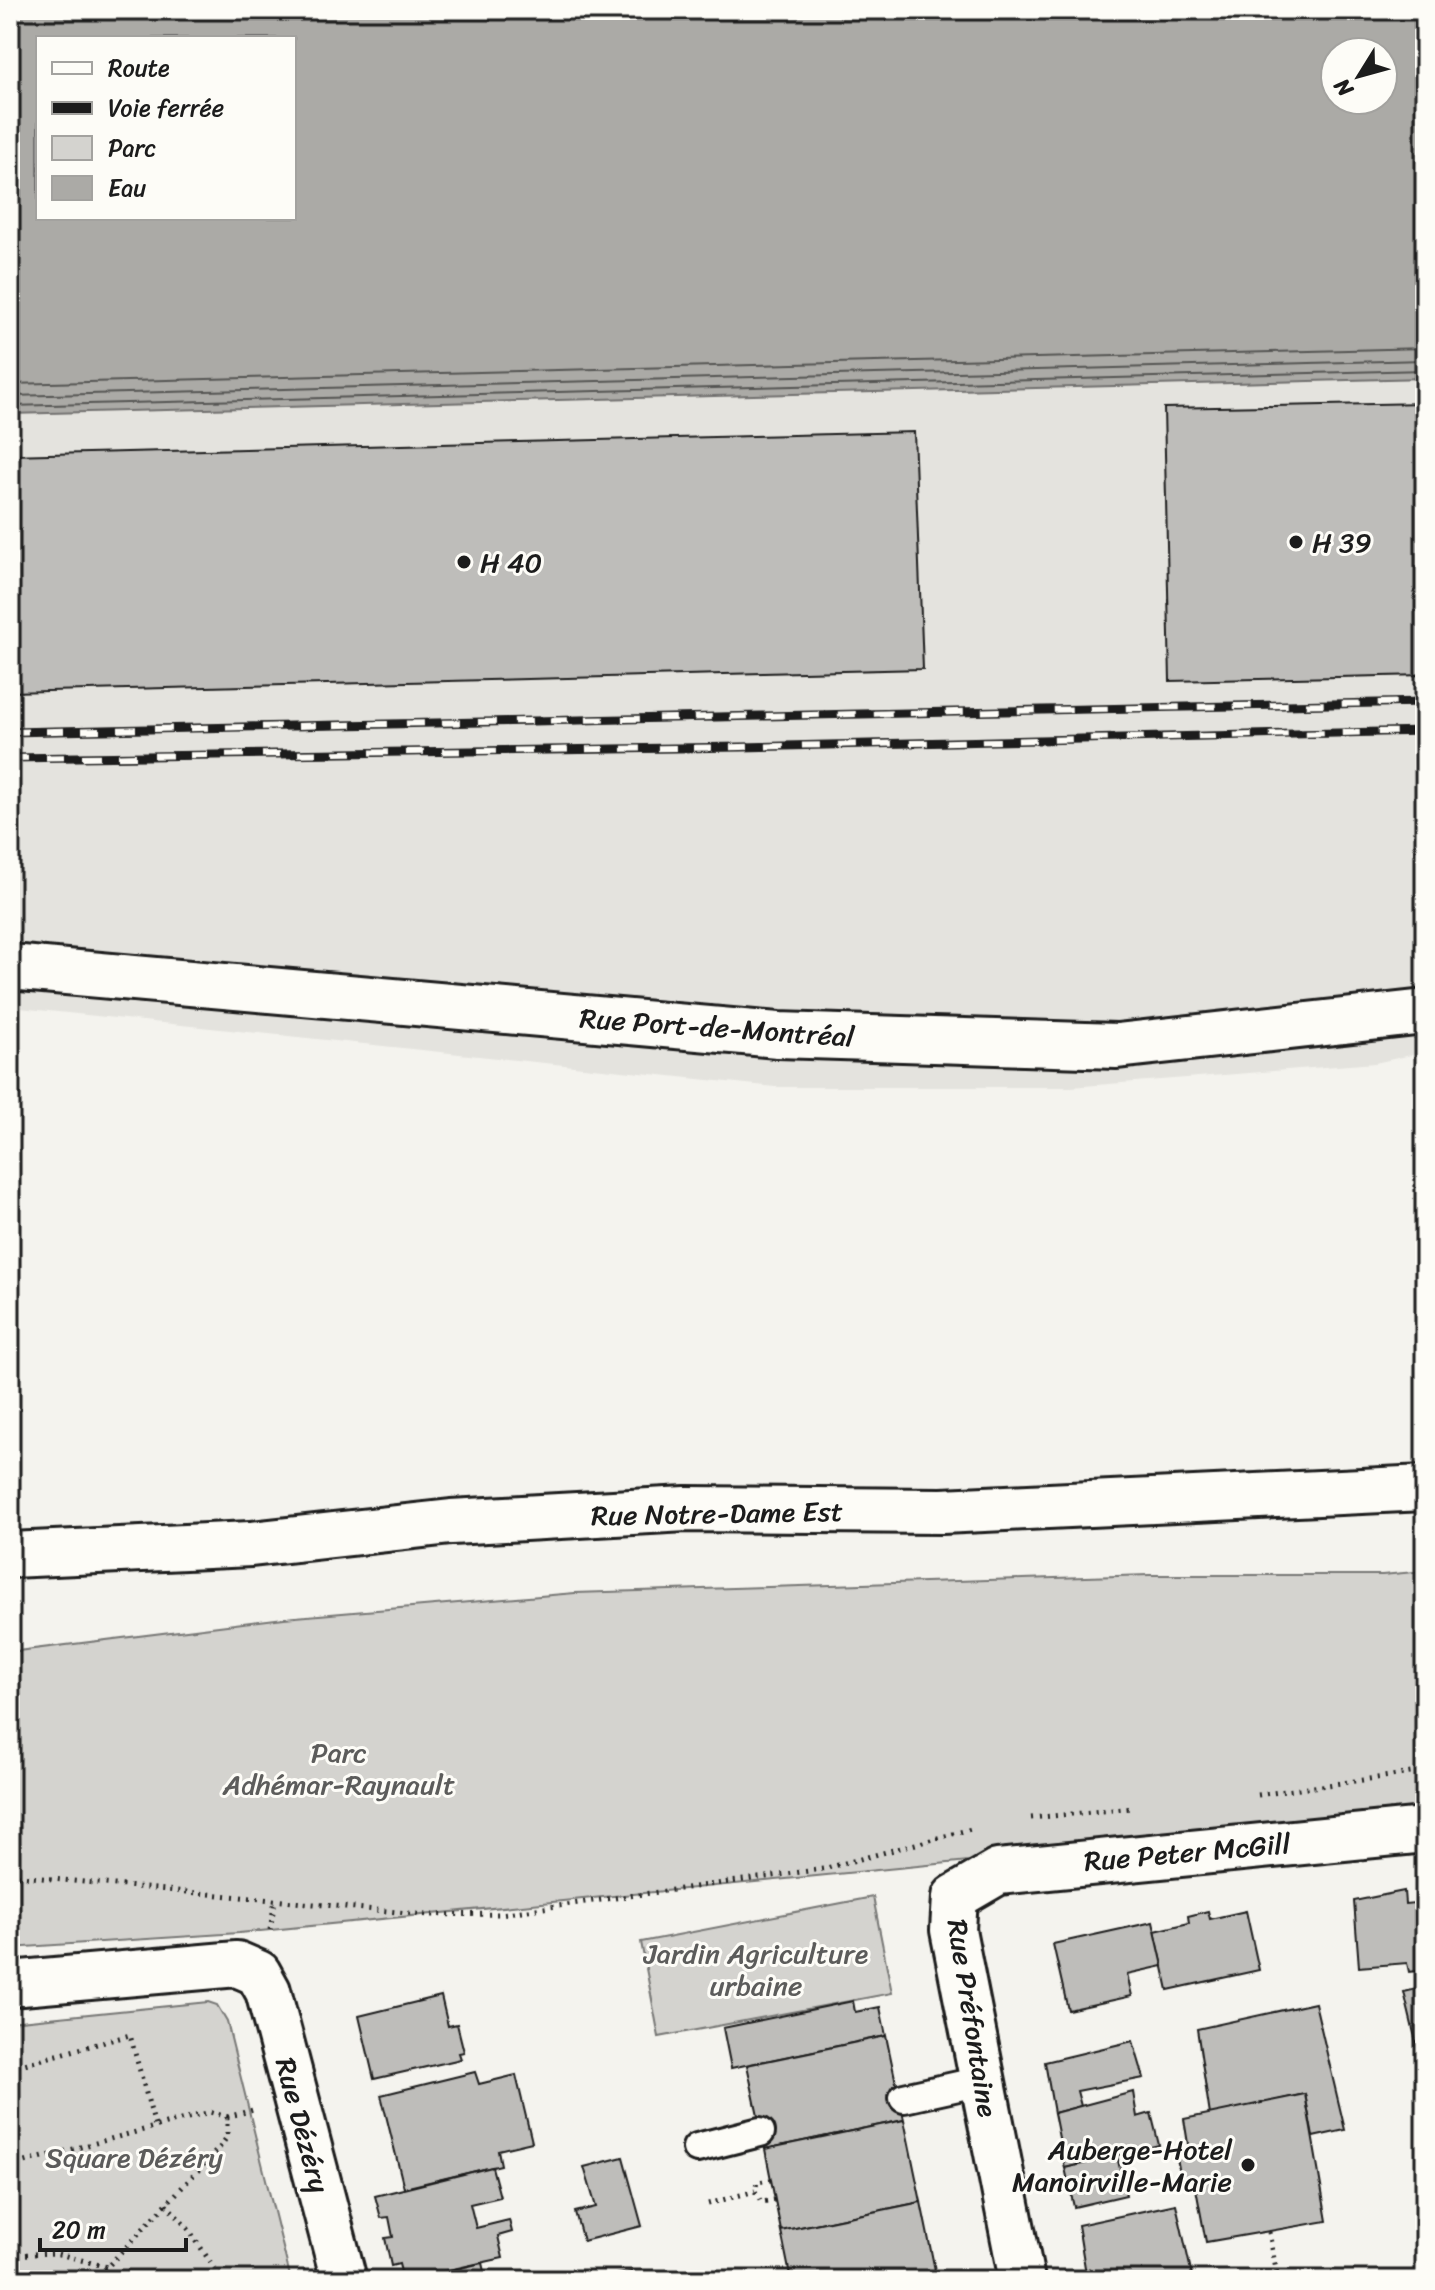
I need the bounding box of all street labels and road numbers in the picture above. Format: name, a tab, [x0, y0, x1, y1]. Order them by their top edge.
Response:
street label: Rue Port-de-Montréal	[578, 993, 857, 1062]
street label: Rue Notre-Dame Est	[591, 1487, 843, 1540]
street label: Rue Peter McGill	[1082, 1819, 1293, 1886]
street label: Rue Préfontaine	[933, 1916, 1012, 2121]
street label: Rue Dézéry	[261, 2052, 344, 2199]

